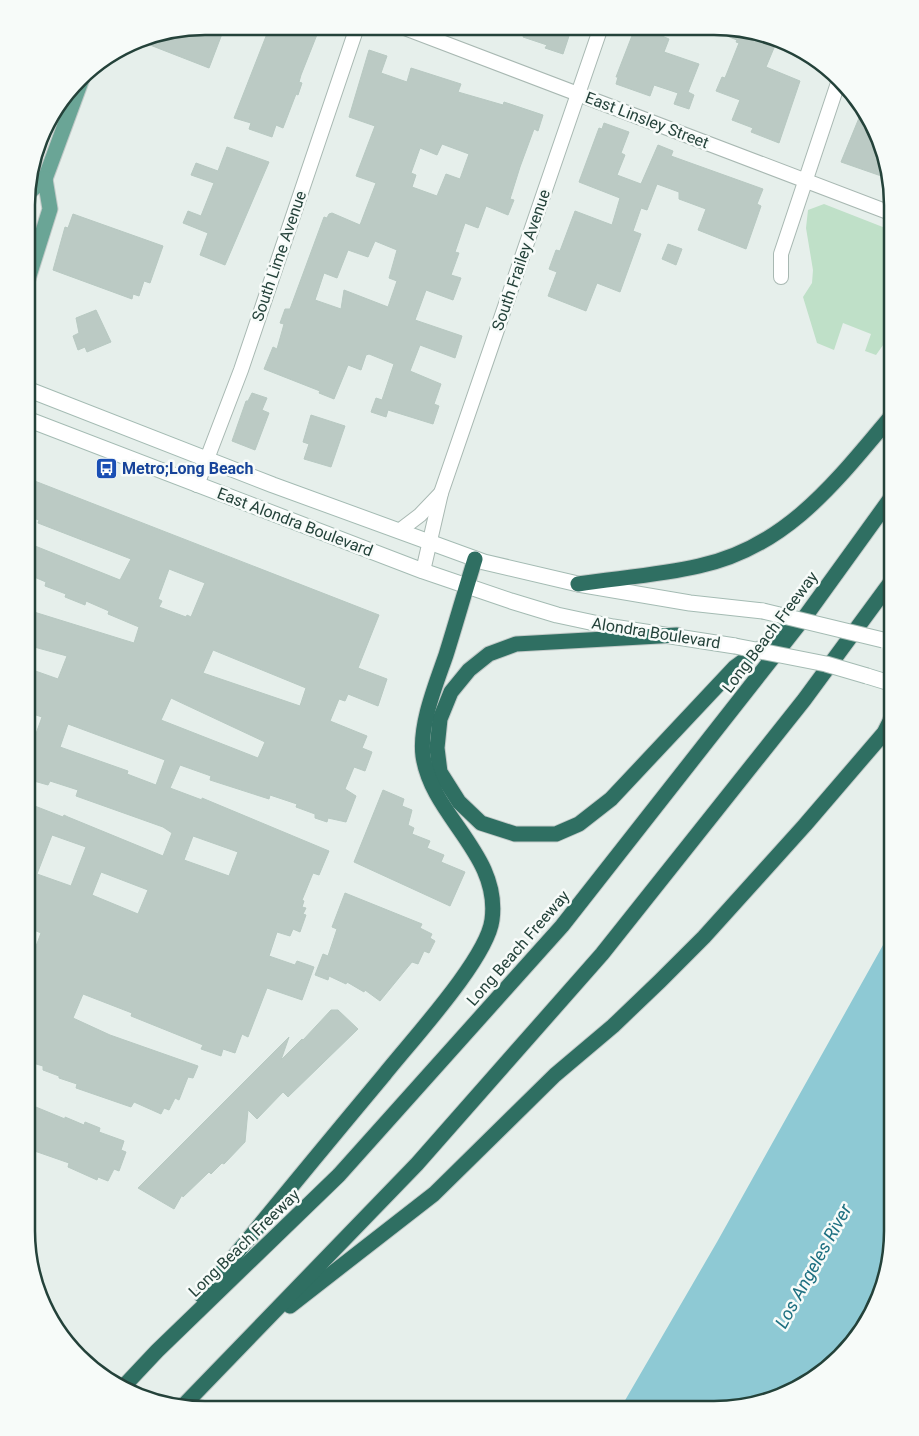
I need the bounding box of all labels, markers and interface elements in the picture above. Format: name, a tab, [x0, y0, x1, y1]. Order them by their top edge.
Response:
street label: East Linsley Street	[582, 88, 712, 152]
street label: South Frailey Avenue	[488, 187, 554, 333]
street label: South Lime Avenue	[248, 188, 310, 324]
bus stop icon: Metro;Long Beach	[94, 456, 118, 480]
place label: Metro;Long Beach	[122, 459, 253, 478]
street label: East Alondra Boulevard	[214, 484, 376, 560]
street label: Long Beach Freeway	[718, 567, 822, 696]
street label: Alondra Boulevard	[590, 613, 722, 653]
street label: Long Beach Freeway	[463, 886, 574, 1010]
street label: Long Beach Freeway	[185, 1185, 304, 1301]
water label: Los Angeles River	[770, 1199, 856, 1332]

